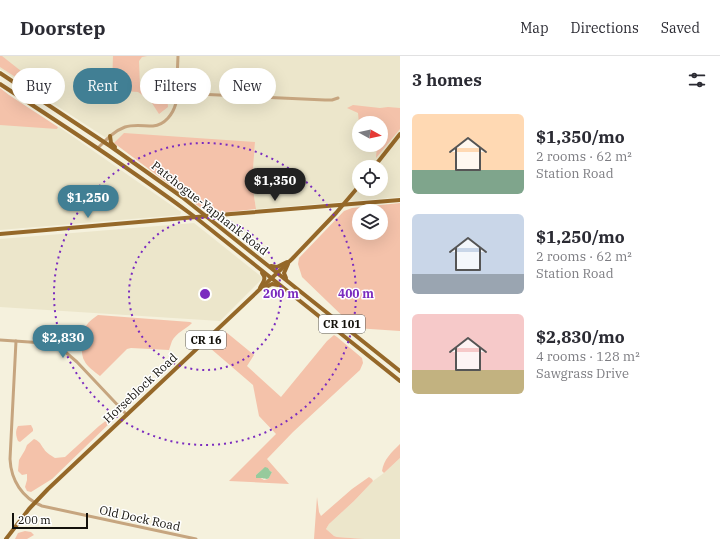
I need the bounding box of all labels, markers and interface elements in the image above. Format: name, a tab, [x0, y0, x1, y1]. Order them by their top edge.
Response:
text: Doorstep	[20, 16, 105, 40]
text: Map	[520, 19, 549, 37]
text: Directions	[571, 19, 639, 37]
text: Saved	[661, 19, 700, 37]
chip: Buy	[12, 68, 65, 104]
chip: Rent	[73, 68, 132, 104]
chip: Filters	[140, 68, 211, 104]
chip: New	[219, 68, 276, 104]
text: 3 homes	[412, 69, 482, 91]
icon: filters	[686, 69, 708, 91]
north arrow	[352, 116, 388, 152]
map controls	[352, 116, 388, 240]
text: $1,350/mo	[536, 126, 625, 148]
icon: home	[444, 130, 492, 178]
text: 2 rooms · 62 m²	[536, 148, 632, 165]
street label: Patchogue-Yaphank Road	[149, 158, 271, 258]
button: locate	[352, 160, 388, 196]
text: Station Road	[536, 165, 614, 182]
pin: $1,350	[242, 168, 308, 202]
text: $1,350	[254, 172, 296, 189]
pin: $1,250	[55, 185, 121, 219]
text: $1,250	[67, 189, 109, 206]
button: layers	[352, 204, 388, 240]
text: $1,250/mo	[536, 226, 625, 248]
icon: home	[444, 230, 492, 278]
text: 2 rooms · 62 m²	[536, 248, 632, 265]
text: Station Road	[536, 265, 614, 282]
text: 200 m	[263, 286, 299, 301]
text: 400 m	[338, 286, 374, 301]
centre of rings	[198, 287, 212, 301]
road number: CR 101	[319, 315, 365, 333]
pin: $2,830	[30, 325, 96, 359]
text: $2,830/mo	[536, 326, 625, 348]
text: $2,830	[42, 329, 84, 346]
icon: home	[444, 330, 492, 378]
road number: CR 16	[186, 331, 226, 349]
text: 4 rooms · 128 m²	[536, 348, 640, 365]
street label: Horseblock Road	[100, 350, 180, 426]
text: Sawgrass Drive	[536, 365, 629, 382]
street label: Old Dock Road	[98, 502, 182, 534]
scale bar	[12, 511, 88, 530]
text: 200 m	[18, 513, 51, 527]

